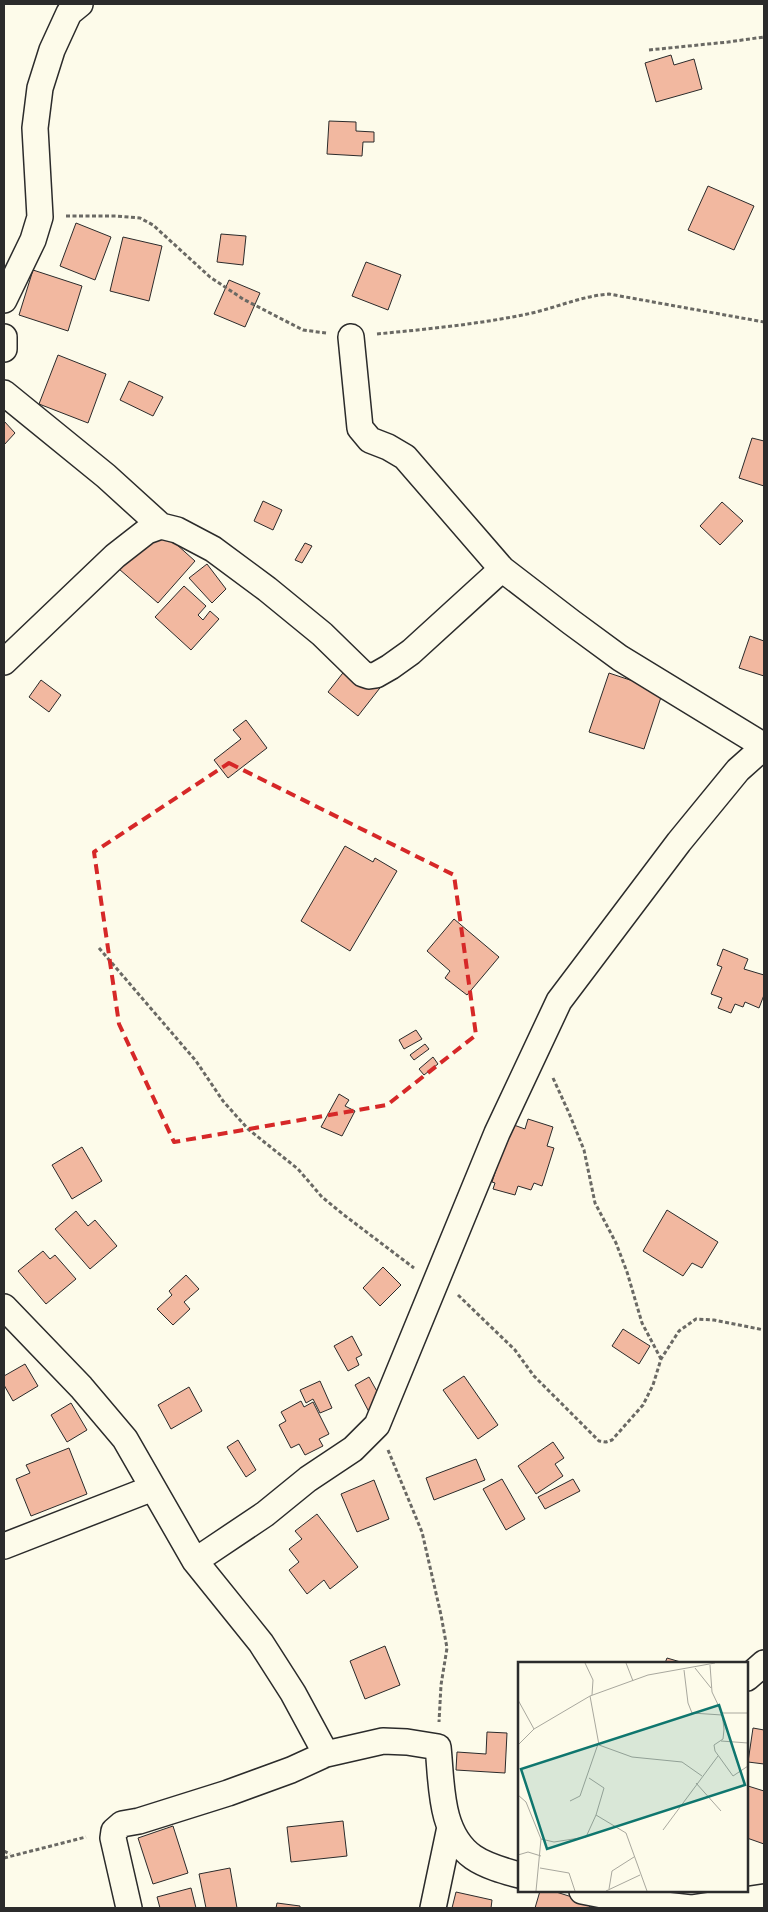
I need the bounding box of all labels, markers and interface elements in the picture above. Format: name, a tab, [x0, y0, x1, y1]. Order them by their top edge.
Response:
inset map	[518, 1662, 748, 1892]

